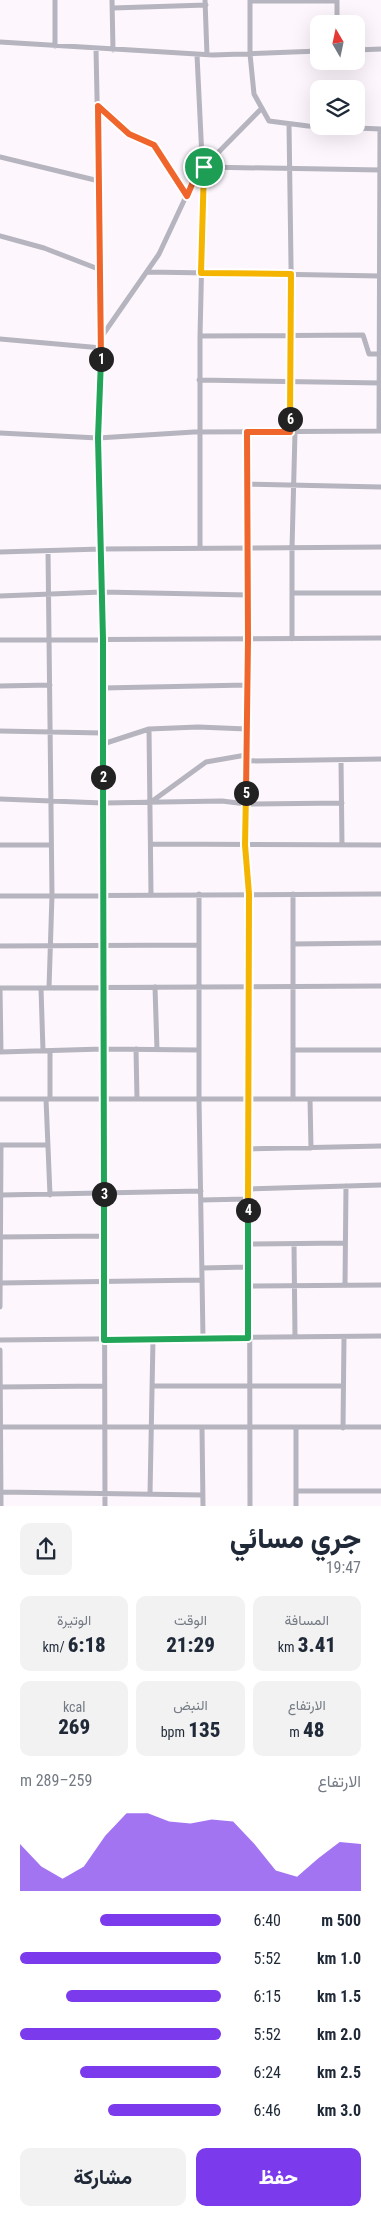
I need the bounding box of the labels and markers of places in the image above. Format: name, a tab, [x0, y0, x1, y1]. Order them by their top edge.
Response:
pin	[183, 146, 225, 188]
pin: 1	[88, 346, 114, 372]
pin: 6	[278, 406, 302, 432]
pin: 2	[90, 764, 116, 790]
pin: 5	[234, 780, 258, 806]
pin: 3	[92, 1182, 116, 1206]
pin: 4	[236, 1198, 260, 1222]

